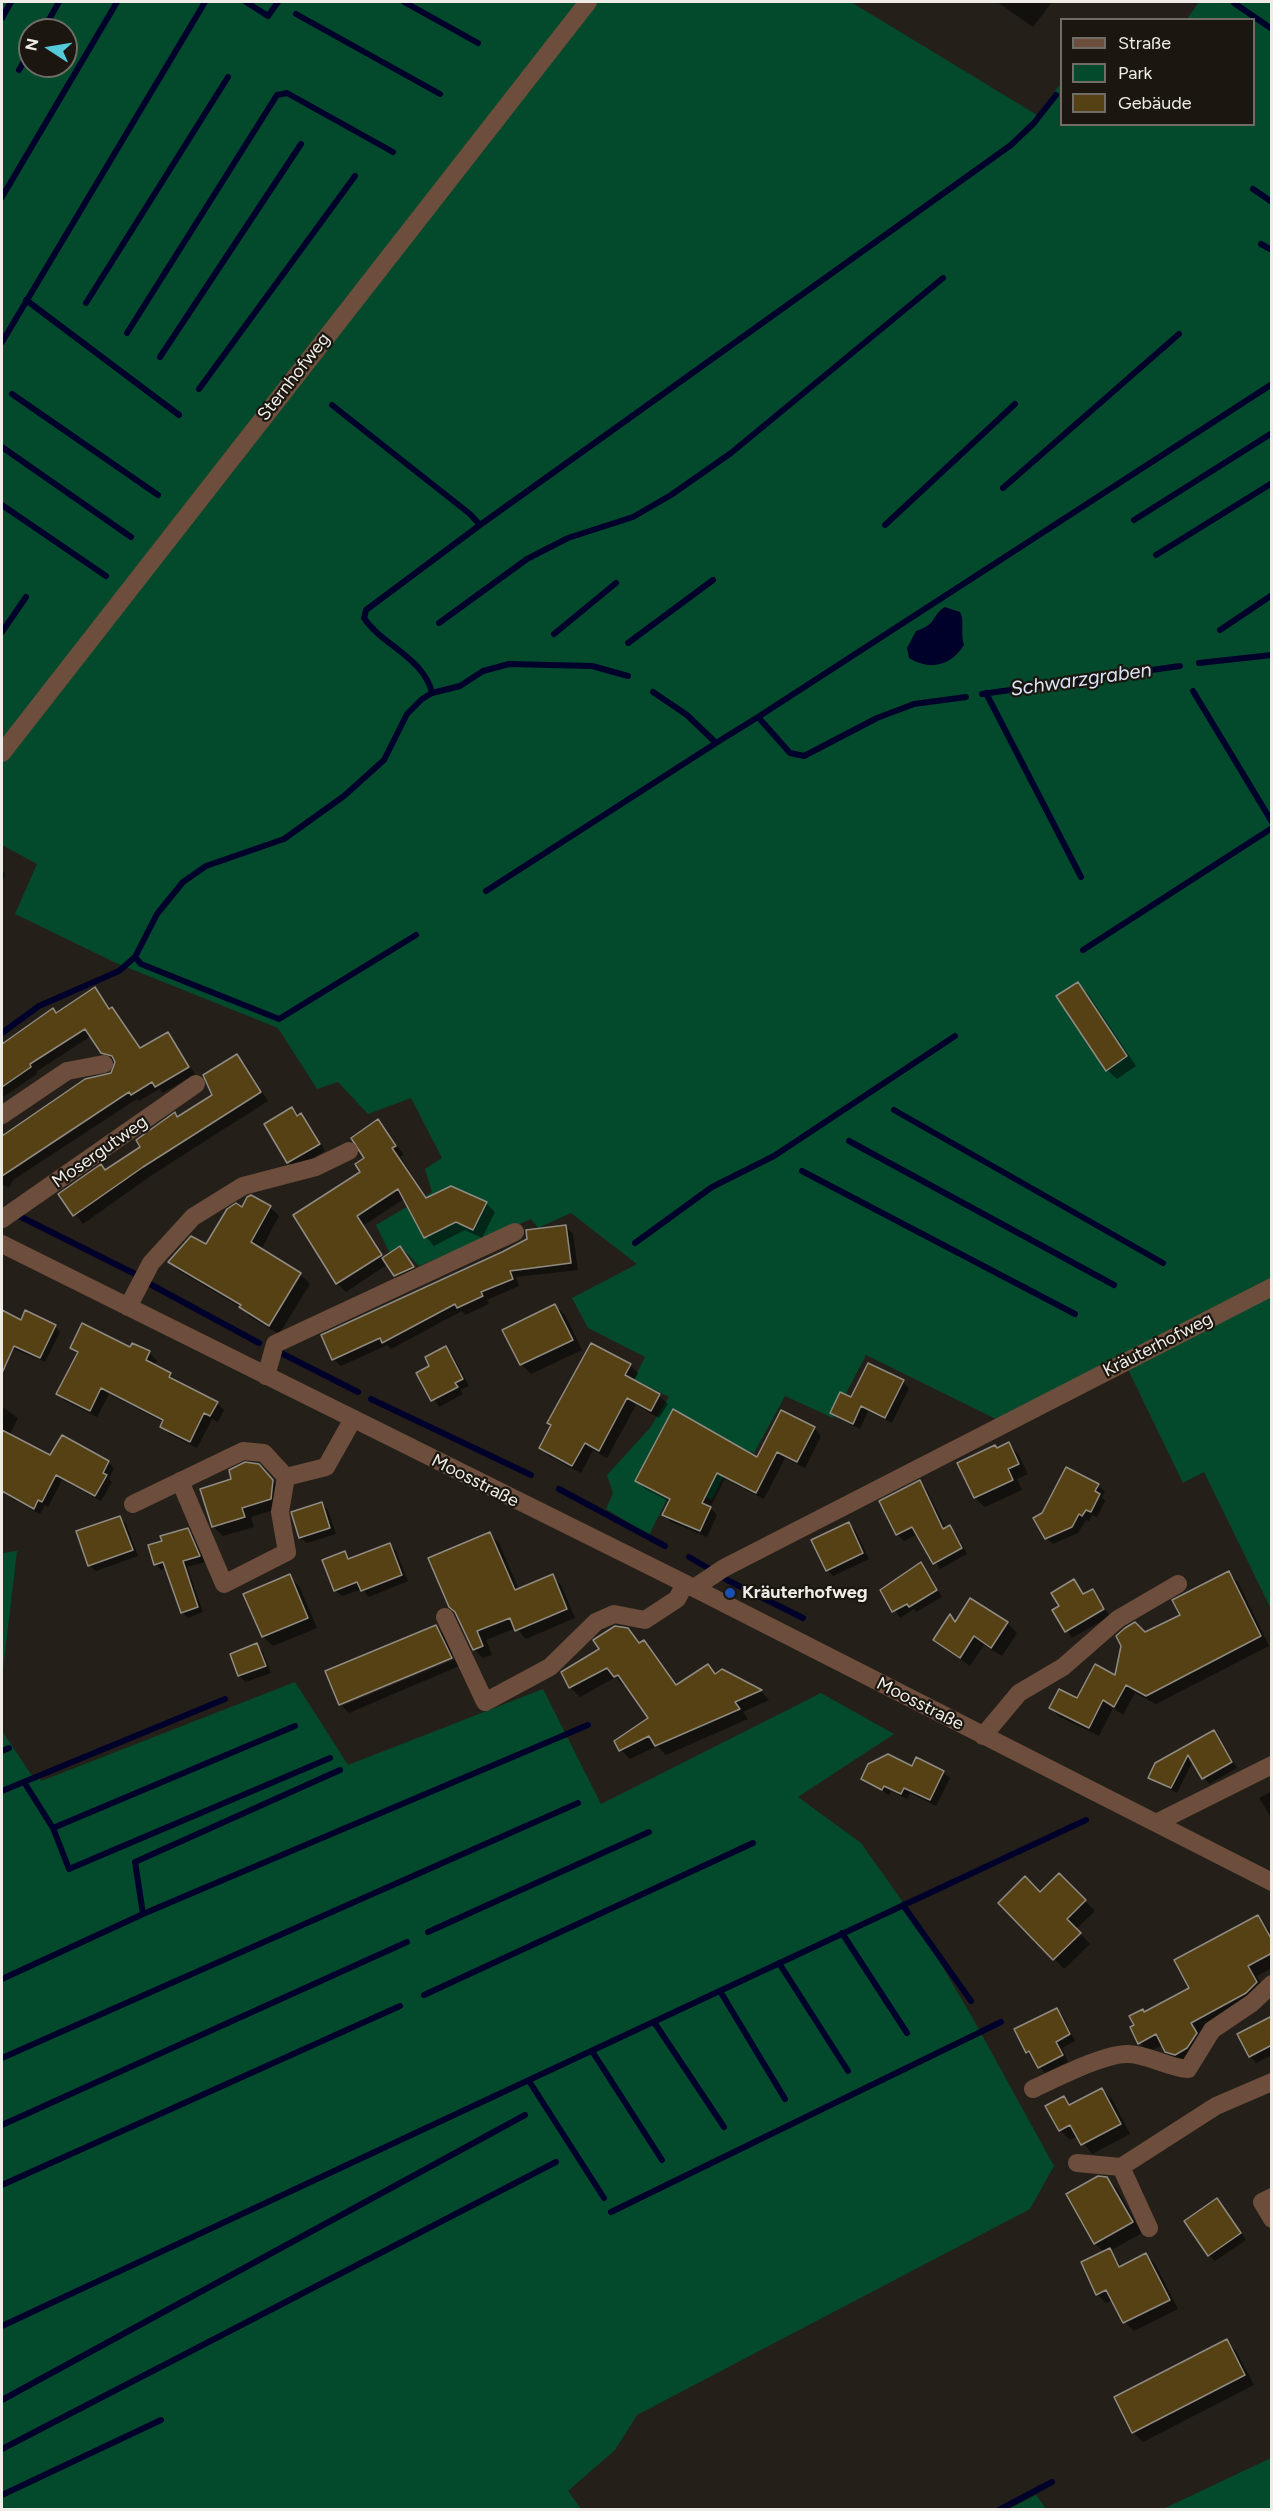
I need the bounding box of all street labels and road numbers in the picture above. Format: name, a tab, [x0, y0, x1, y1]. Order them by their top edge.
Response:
street label: Sternhofweg	[253, 329, 335, 425]
street label: Mosergutweg	[48, 1111, 152, 1193]
street label: Kräuterhofweg	[1099, 1308, 1217, 1382]
street label: Moosstraße	[428, 1450, 522, 1512]
street label: Moosstraße	[873, 1673, 967, 1735]

